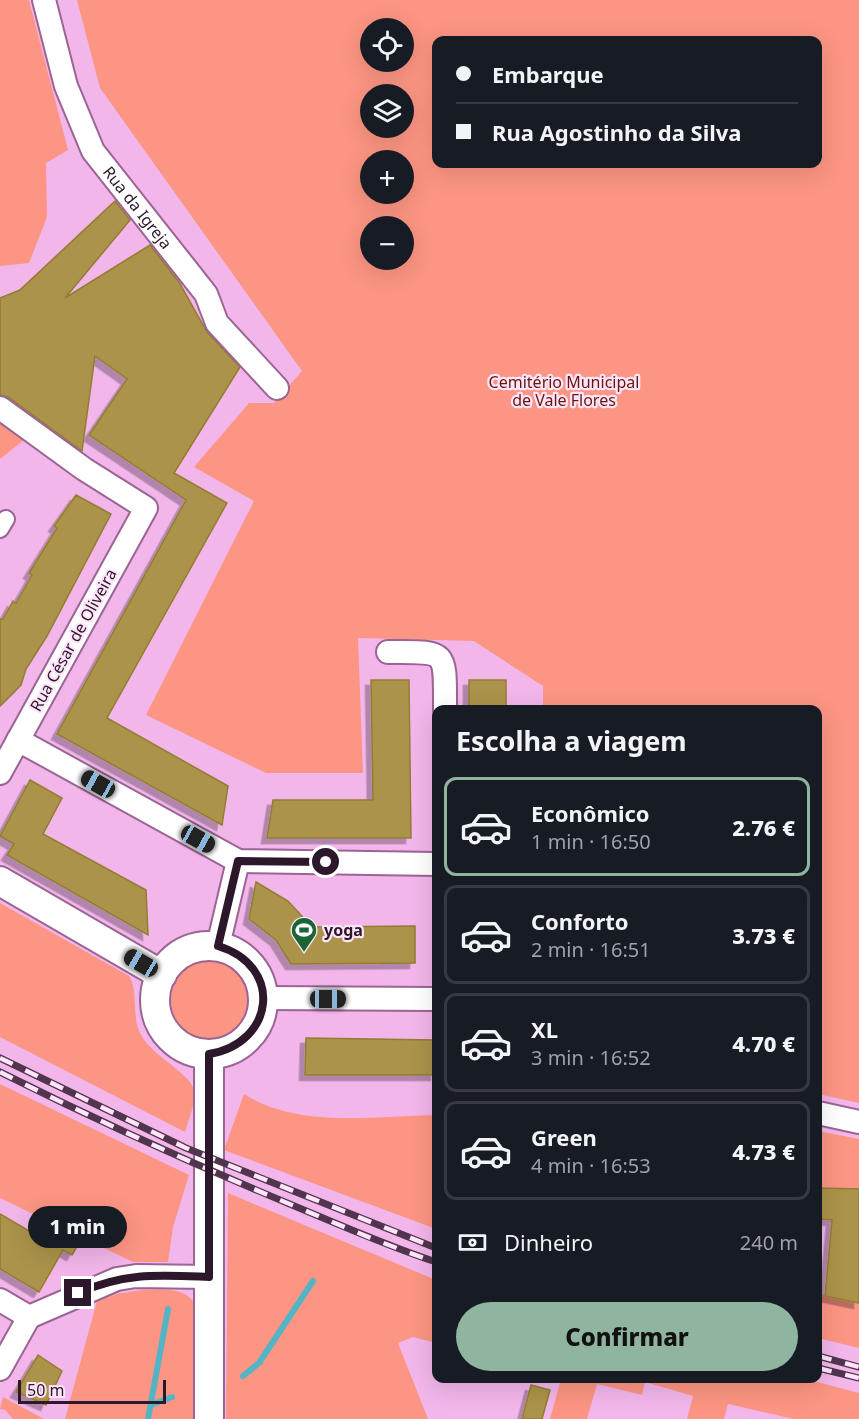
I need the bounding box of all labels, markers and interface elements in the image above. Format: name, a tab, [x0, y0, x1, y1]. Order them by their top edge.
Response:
map controls	[360, 18, 414, 270]
button: locate	[360, 18, 414, 72]
text: Embarque	[492, 59, 604, 89]
button: layers	[360, 84, 414, 138]
text: Rua Agostinho da Silva	[492, 117, 742, 147]
button: +	[360, 150, 414, 204]
street label: Rua da Igreja	[98, 161, 177, 253]
button: −	[360, 216, 414, 270]
park label: Cemitério Municipal de Vale Flores	[489, 371, 639, 411]
street label: Rua César de Oliveira	[25, 565, 121, 715]
text: Escolha a viagem	[456, 722, 687, 759]
car	[78, 767, 118, 801]
text: Econômico	[531, 798, 650, 828]
icon: car	[459, 800, 513, 854]
text: 2.76 €	[732, 812, 795, 842]
car	[178, 822, 218, 856]
text: 1 min · 16:50	[531, 828, 651, 855]
route start	[312, 848, 339, 875]
text: Conforto	[531, 906, 629, 936]
icon: car	[459, 908, 513, 962]
sports icon: yoga	[289, 915, 319, 953]
place label: yoga	[324, 919, 363, 941]
text: 3.73 €	[732, 920, 795, 950]
text: 2 min · 16:51	[531, 936, 651, 963]
car	[121, 946, 161, 980]
car	[310, 990, 346, 1008]
text: XL	[531, 1014, 558, 1044]
icon: car	[459, 1016, 513, 1070]
text: 4.70 €	[732, 1028, 795, 1058]
text: 3 min · 16:52	[531, 1044, 651, 1071]
text: Green	[531, 1122, 597, 1152]
icon: car	[459, 1124, 513, 1178]
text: 4.73 €	[732, 1136, 795, 1166]
text: 4 min · 16:53	[531, 1152, 651, 1179]
callout: 1 min	[28, 1206, 128, 1248]
text: 1 min	[50, 1213, 105, 1240]
icon: cash	[456, 1226, 489, 1259]
text: Dinheiro	[504, 1227, 593, 1257]
text: 240 m	[740, 1229, 798, 1256]
route end	[64, 1279, 91, 1306]
button: Confirmar	[456, 1302, 798, 1371]
scale bar	[18, 1377, 166, 1404]
text: 50 m	[27, 1379, 64, 1401]

